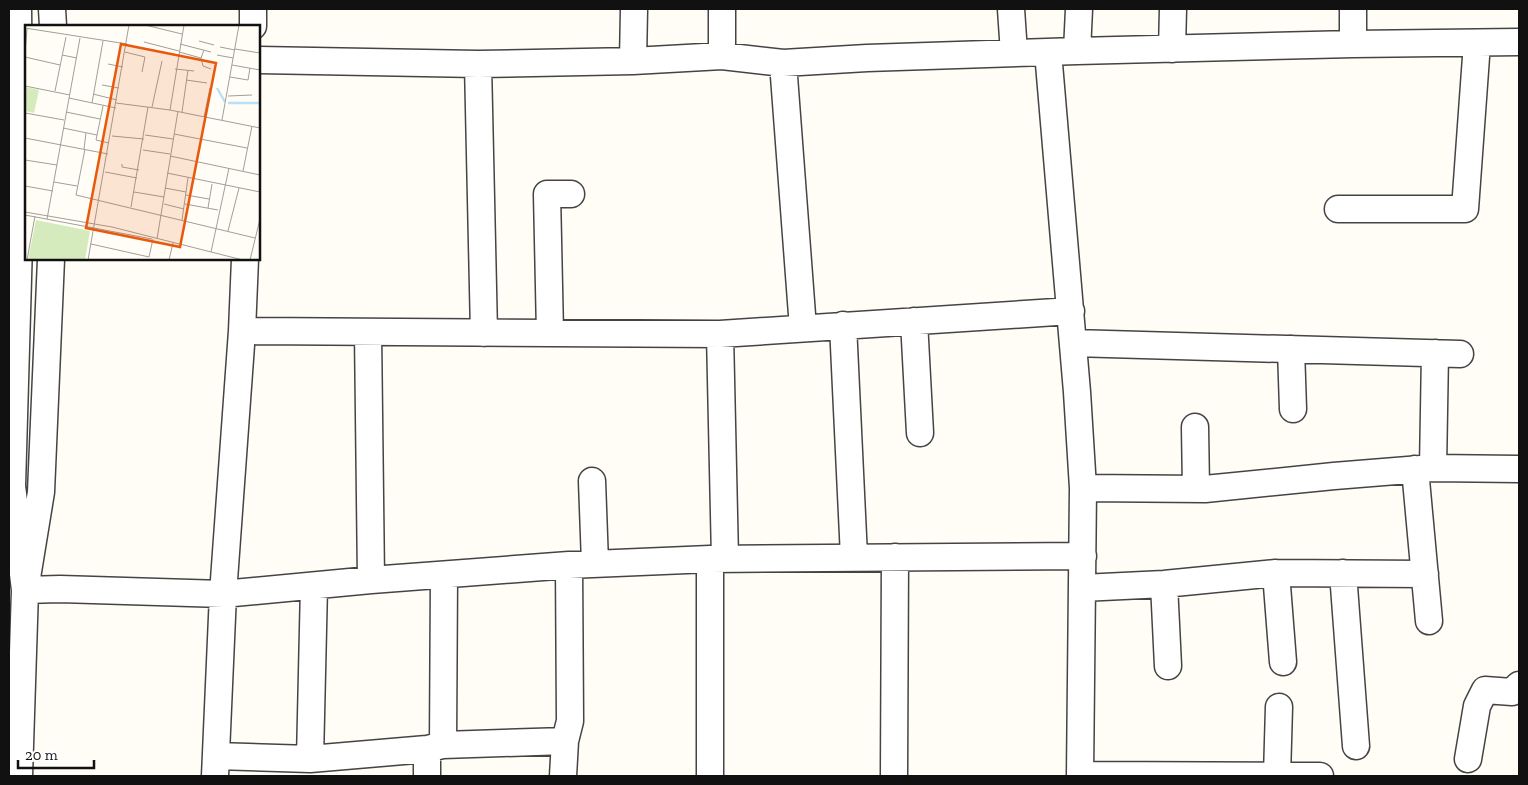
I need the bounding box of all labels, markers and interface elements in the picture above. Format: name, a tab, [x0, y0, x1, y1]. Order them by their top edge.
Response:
inset map	[25, 25, 260, 260]
scale bar	[18, 738, 94, 770]
text: 20 m	[25, 746, 58, 764]

